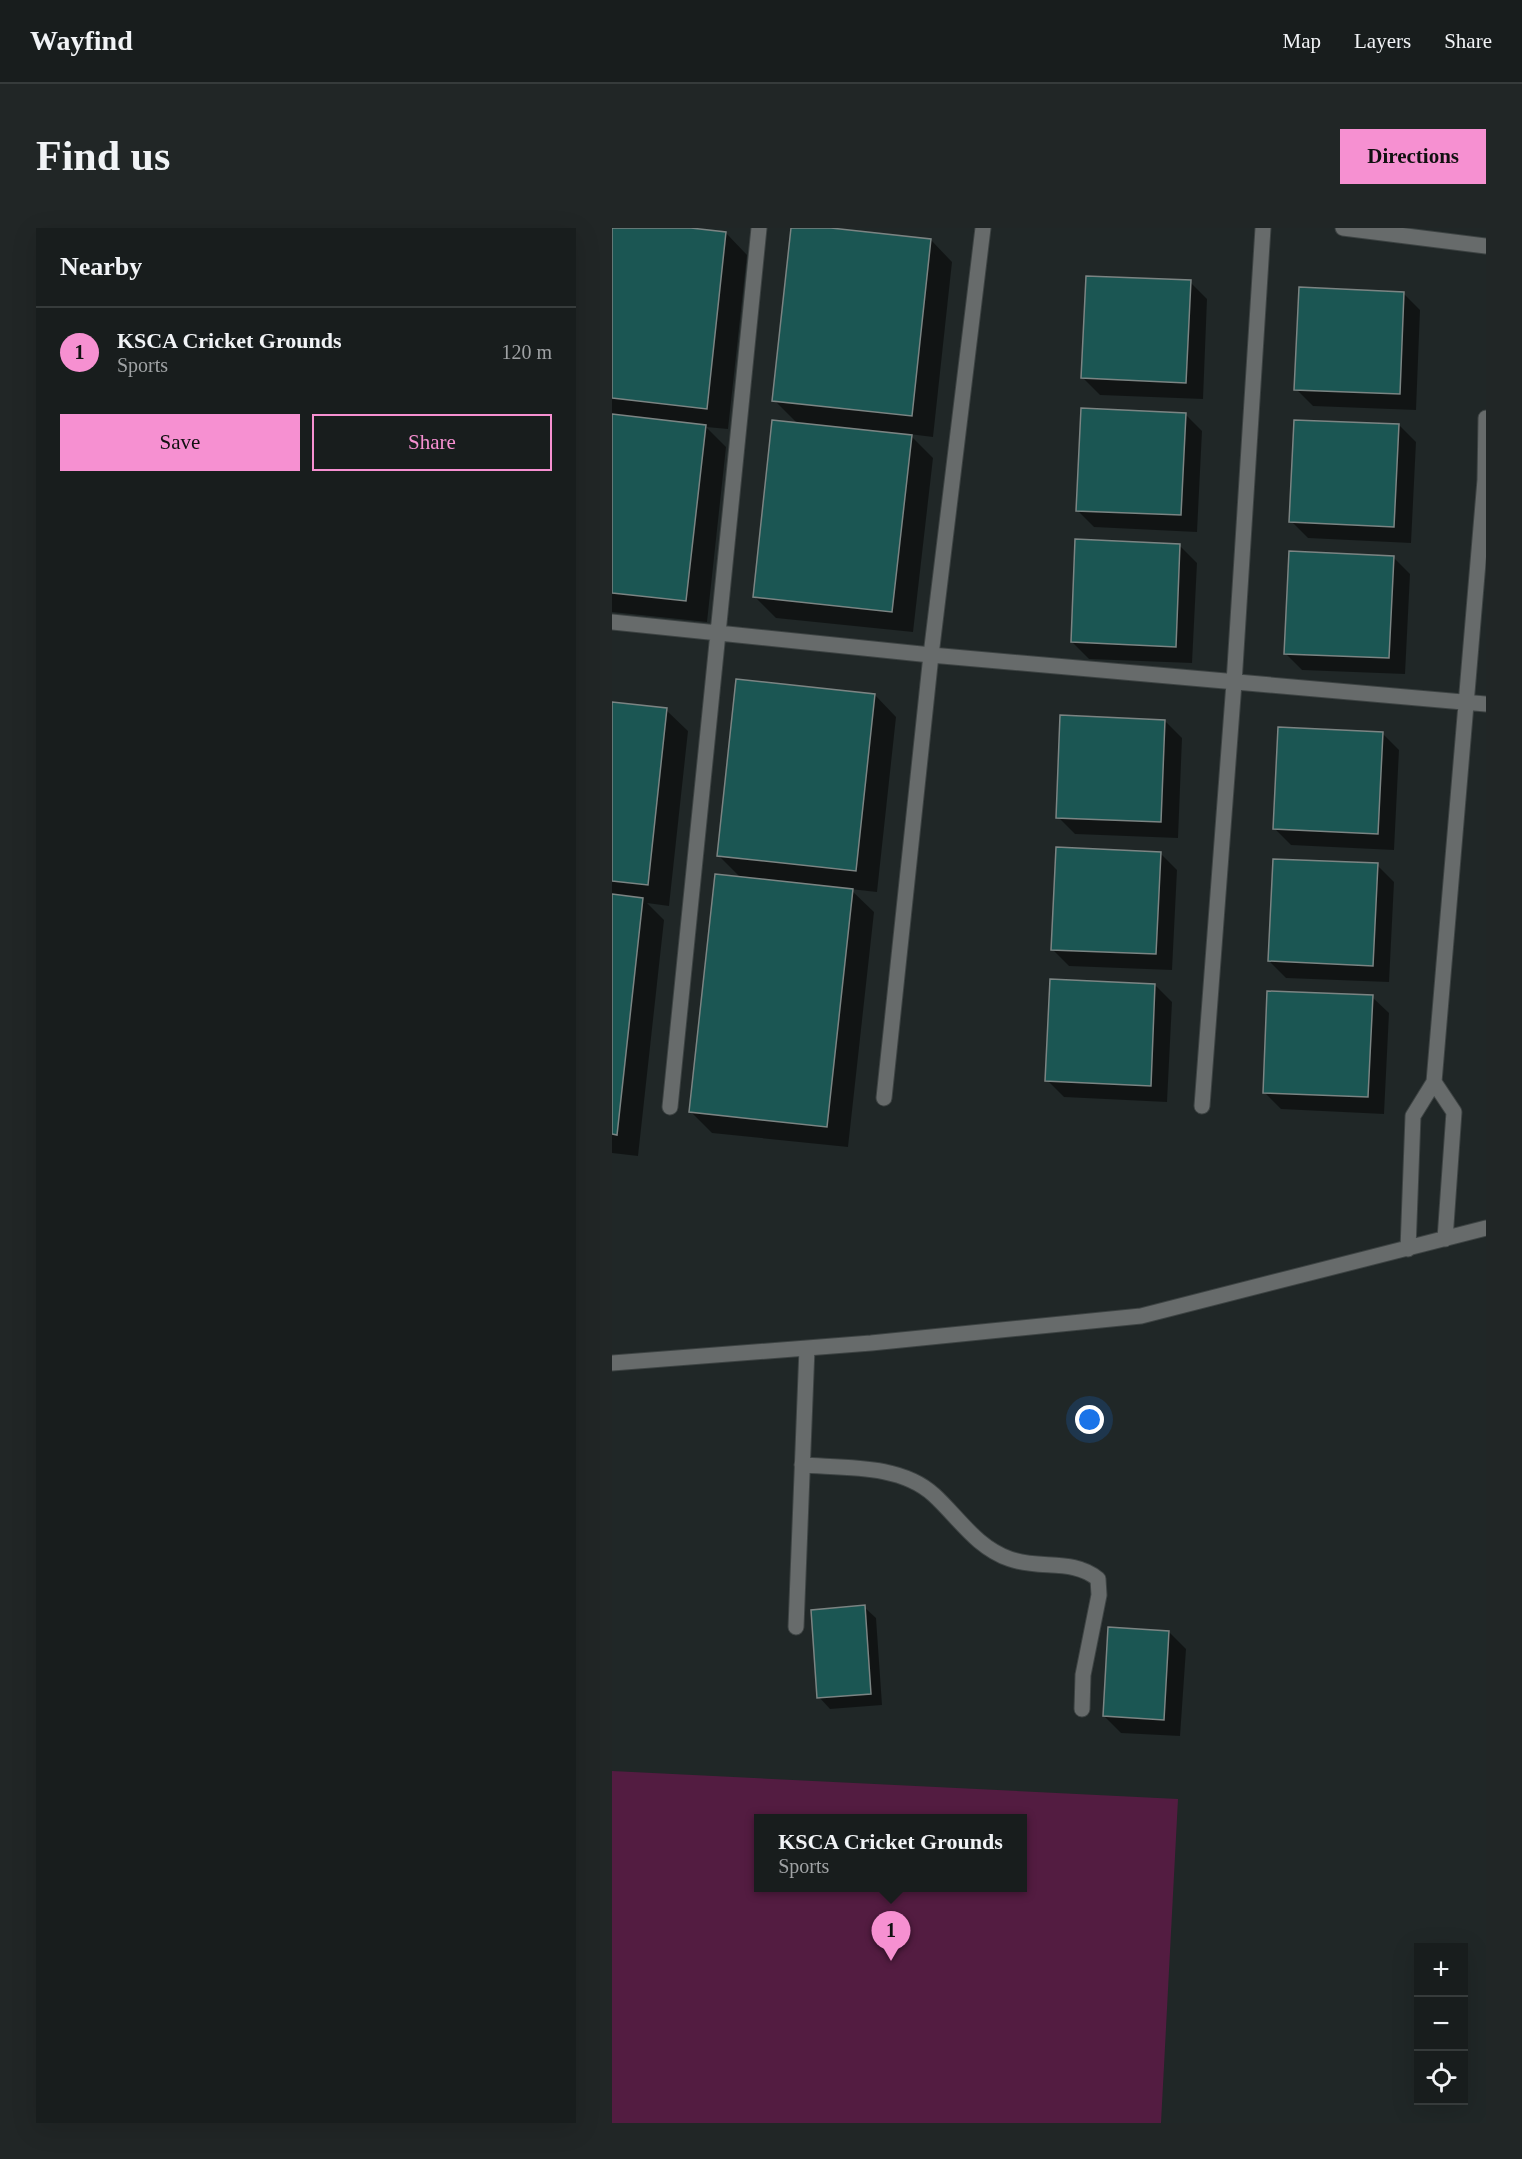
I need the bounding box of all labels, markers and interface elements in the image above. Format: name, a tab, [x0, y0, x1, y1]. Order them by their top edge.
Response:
text: Wayfind	[30, 25, 133, 56]
text: Map	[1283, 29, 1321, 53]
text: Layers	[1354, 29, 1411, 53]
text: Share	[1444, 29, 1492, 53]
button: Directions	[1340, 129, 1486, 184]
text: Find us	[36, 133, 170, 179]
text: Nearby	[60, 252, 142, 281]
text: KSCA Cricket Grounds	[117, 328, 342, 353]
text: 1	[75, 341, 85, 363]
text: 120 m	[501, 341, 552, 363]
text: Sports	[117, 354, 168, 376]
button: Save	[60, 414, 300, 471]
button: Share	[312, 414, 552, 471]
your location	[1075, 1405, 1104, 1434]
popup	[754, 1814, 1027, 1892]
text: KSCA Cricket Grounds	[778, 1829, 1003, 1854]
text: Sports	[778, 1855, 829, 1877]
pin: 1	[872, 1912, 910, 1961]
map controls	[1414, 1943, 1468, 2105]
button: +	[1414, 1943, 1468, 1997]
button: −	[1414, 1997, 1468, 2051]
button: locate	[1414, 2051, 1468, 2105]

